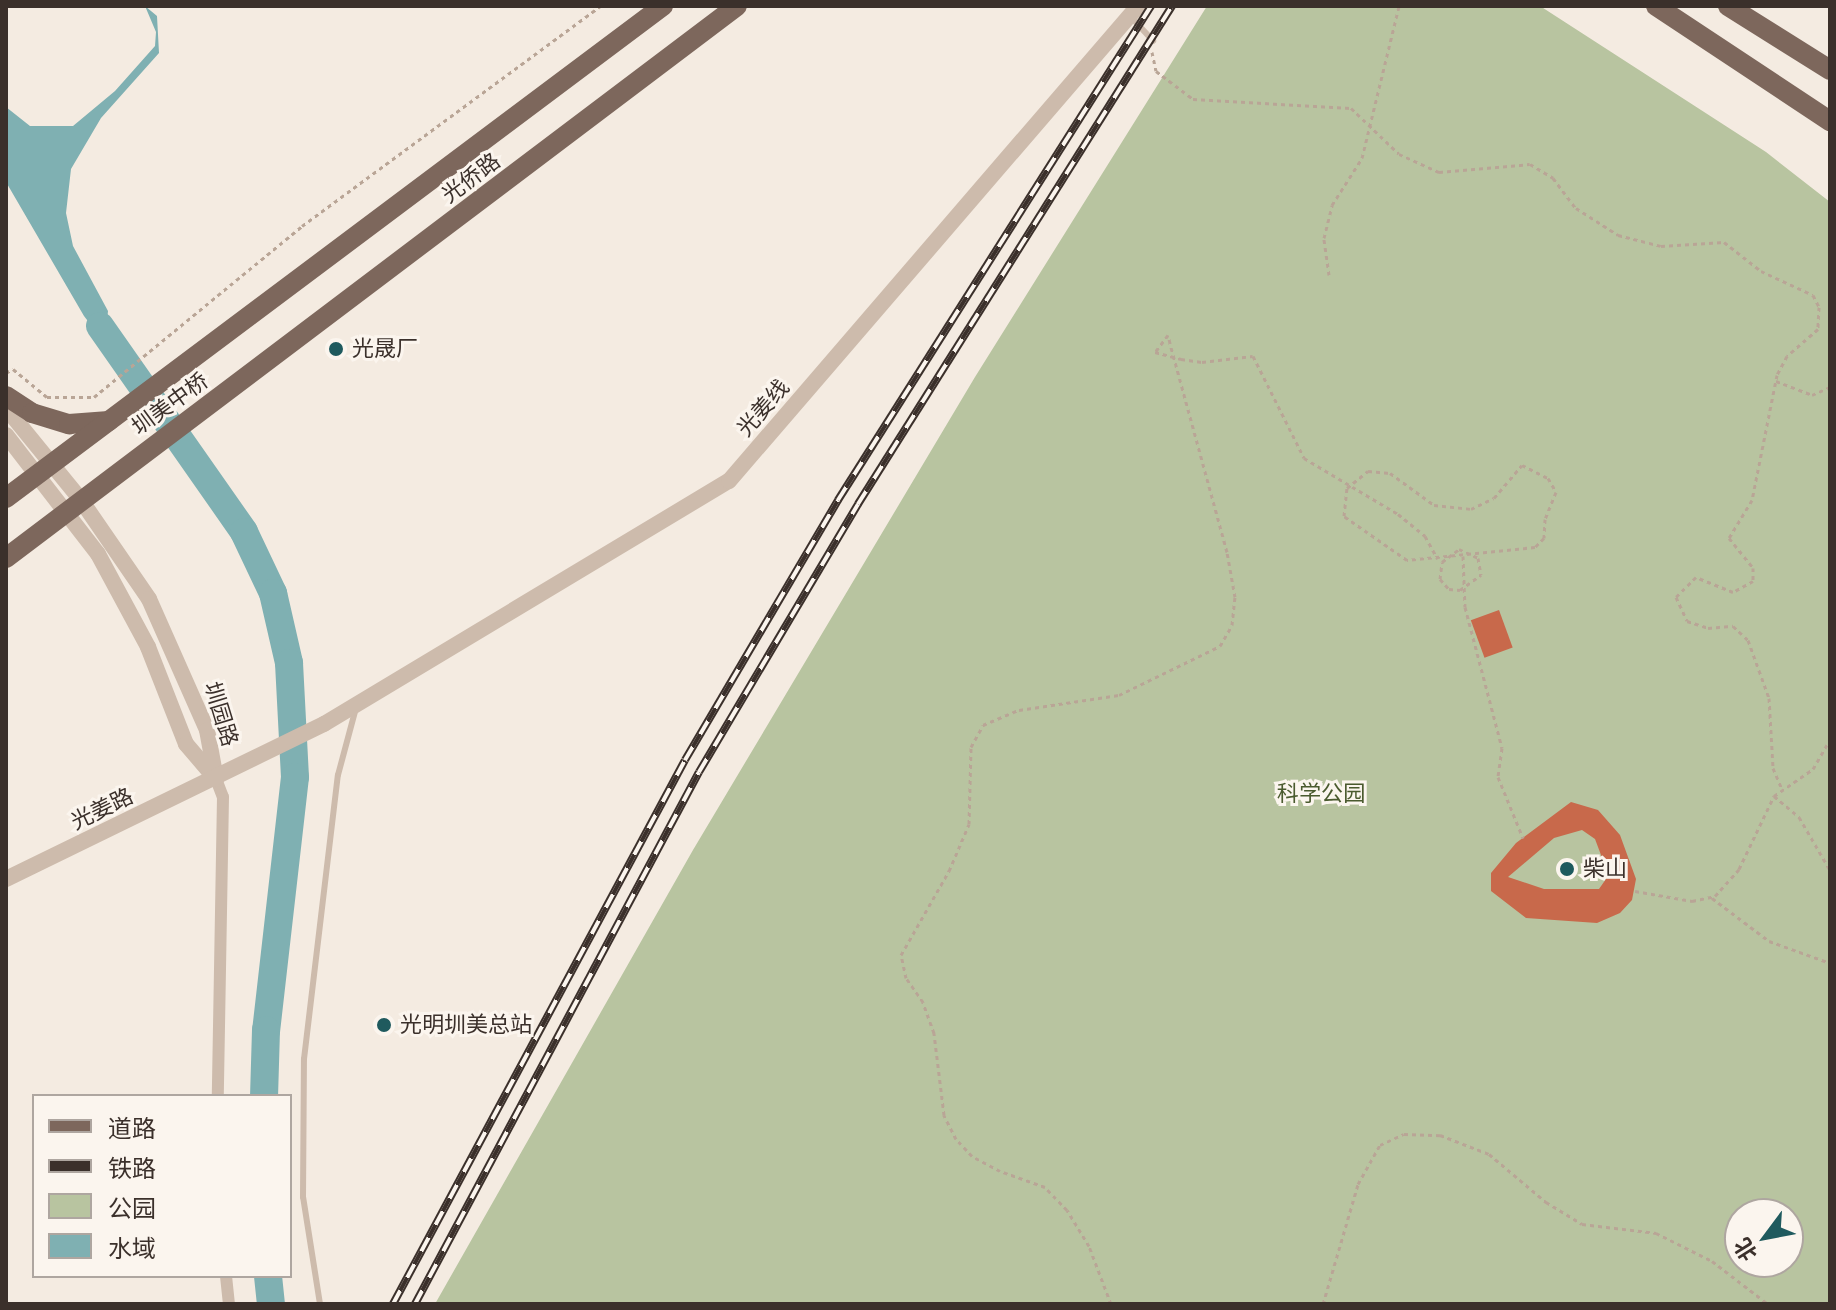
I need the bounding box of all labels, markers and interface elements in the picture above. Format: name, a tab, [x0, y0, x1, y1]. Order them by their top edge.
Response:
street label: 光侨路	[437, 148, 505, 208]
place label: 光晟厂	[352, 336, 418, 362]
marker: 光晟厂	[327, 340, 345, 358]
street label: 圳美中桥	[127, 367, 213, 441]
street label: 光姜线	[731, 374, 795, 442]
street label: 圳园路	[199, 679, 243, 749]
park label: 科学公园	[1277, 781, 1365, 807]
street label: 光姜路	[67, 783, 137, 835]
place label: 柴山	[1583, 856, 1627, 882]
marker: 柴山	[1558, 860, 1576, 878]
place label: 光明圳美总站	[400, 1012, 532, 1038]
marker: 光明圳美总站	[375, 1016, 393, 1034]
legend	[32, 1094, 292, 1278]
text: 道路	[108, 1115, 156, 1142]
text: 铁路	[108, 1155, 156, 1182]
text: 公园	[108, 1195, 156, 1222]
north arrow	[1724, 1198, 1804, 1278]
text: 北	[1728, 1233, 1762, 1266]
text: 水域	[108, 1235, 156, 1262]

